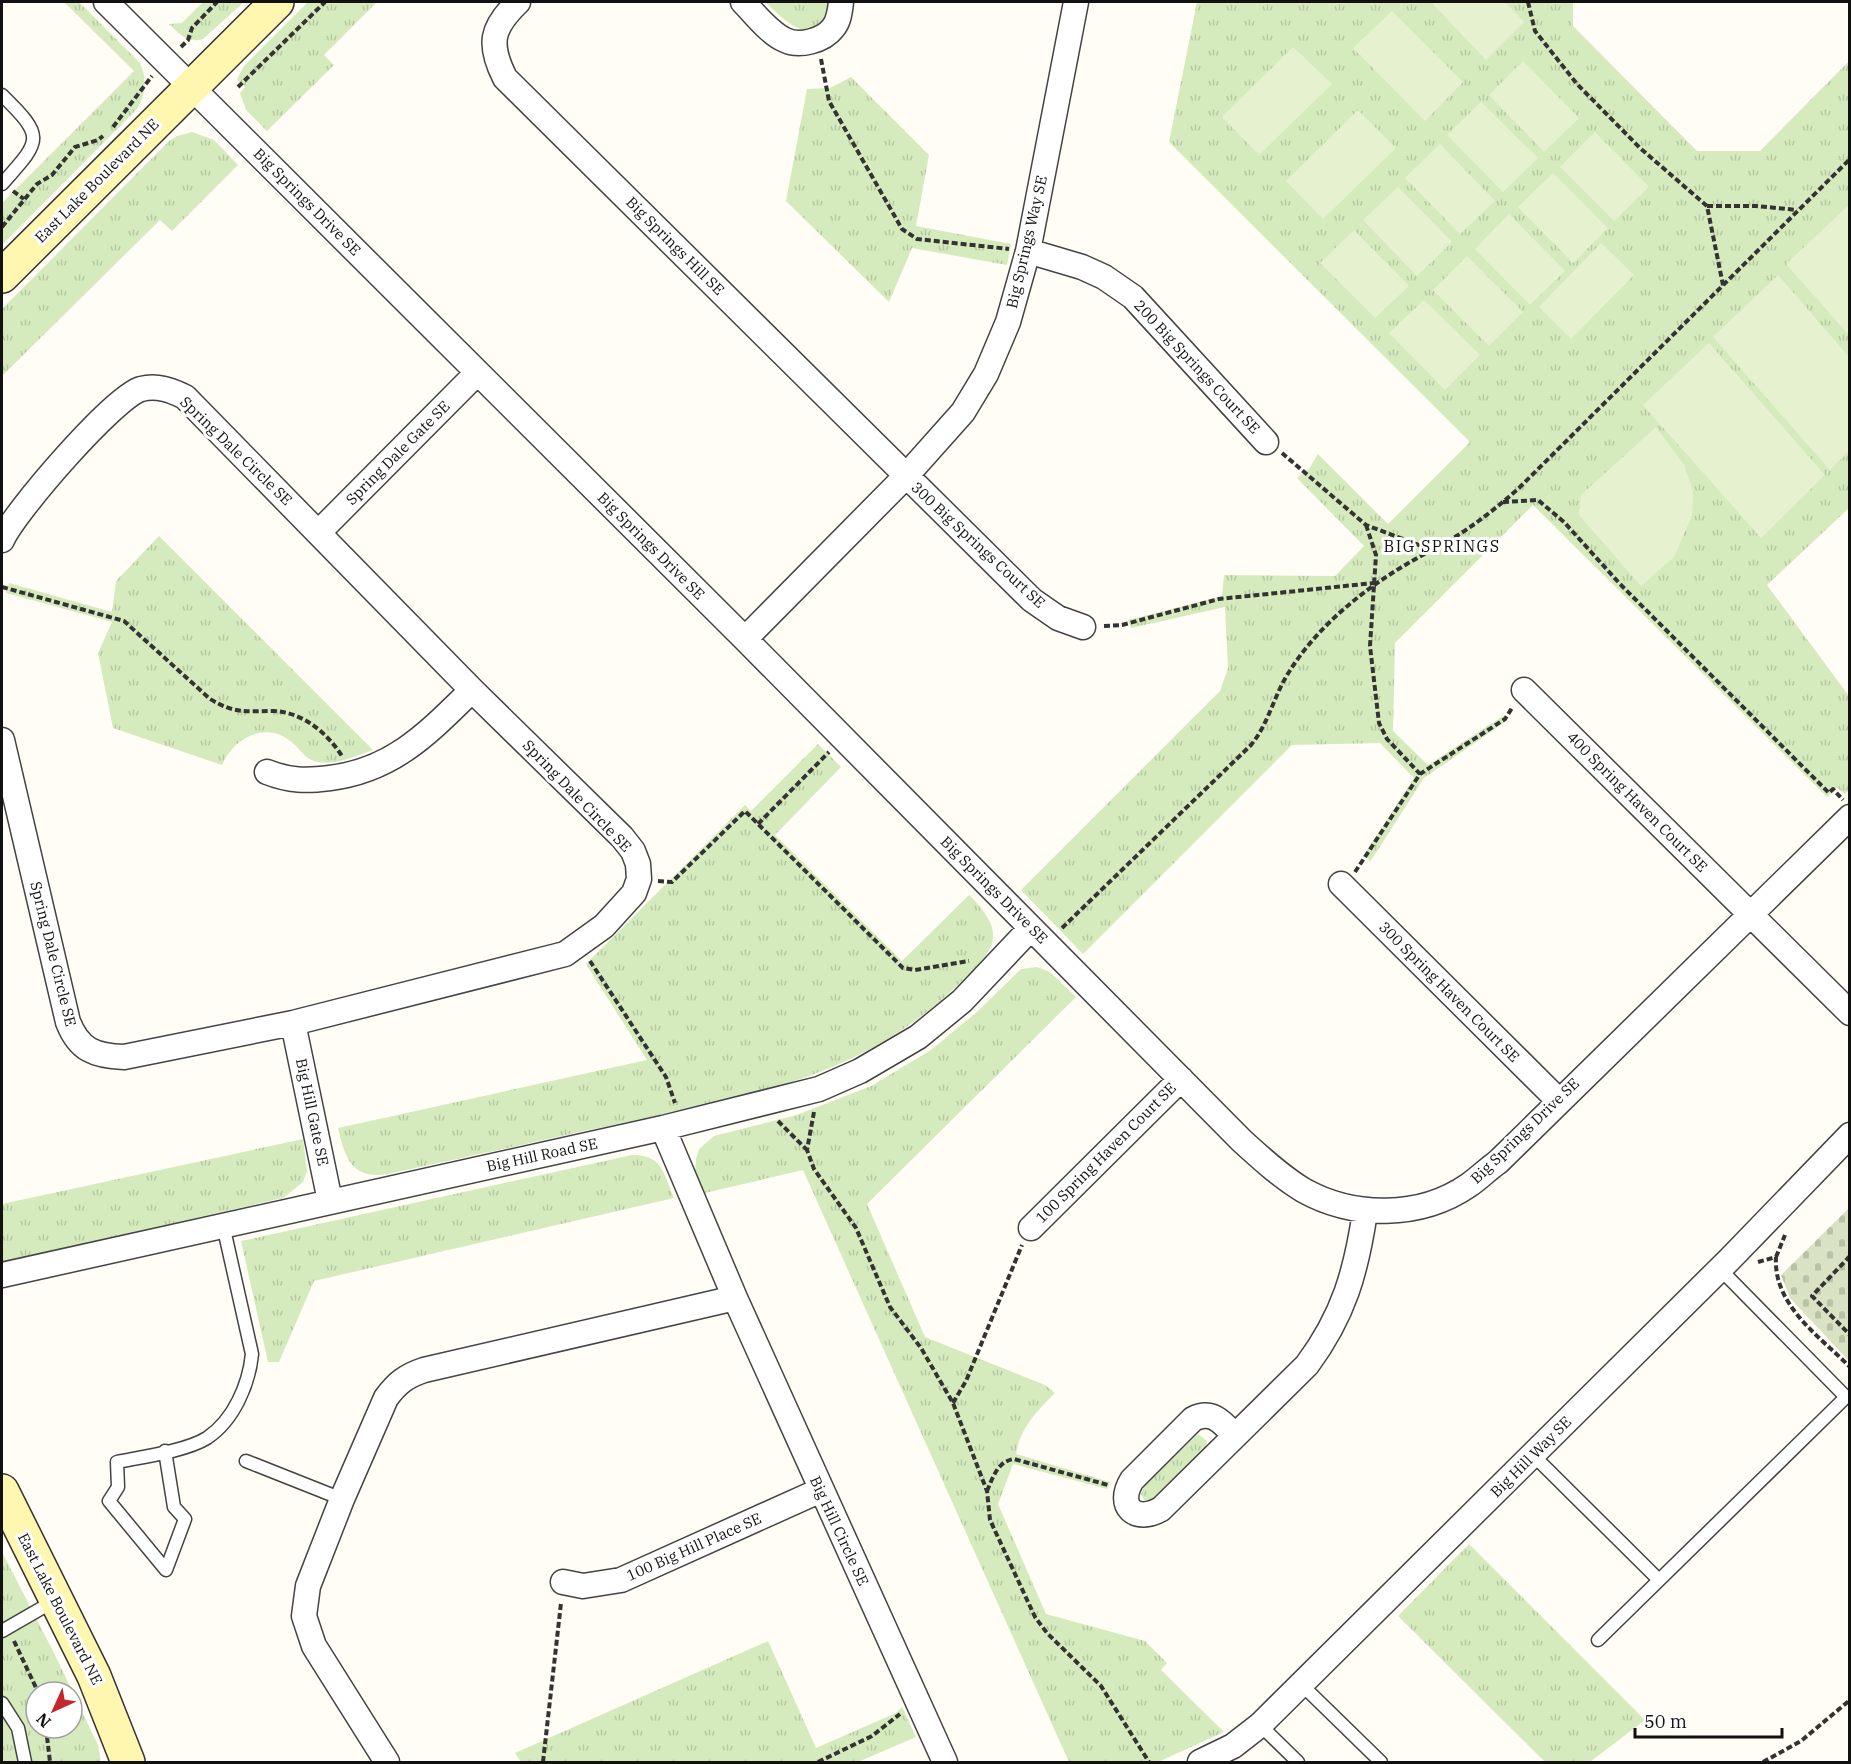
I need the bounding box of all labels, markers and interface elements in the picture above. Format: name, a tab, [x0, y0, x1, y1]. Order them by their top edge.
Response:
street label: East Lake Boulevard NE	[31, 115, 163, 247]
street label: Big Springs Drive SE	[250, 144, 365, 259]
street label: Big Springs Way SE	[1002, 174, 1051, 310]
street label: Big Springs Hill SE	[622, 192, 729, 299]
street label: 200 Big Springs Court SE	[1130, 296, 1264, 438]
street label: Spring Dale Circle SE	[176, 392, 296, 509]
street label: Spring Dale Gate SE	[342, 397, 454, 509]
street label: 300 Big Springs Court SE	[907, 478, 1049, 612]
street label: Big Springs Drive SE	[594, 488, 709, 603]
district label: BIG SPRINGS	[1383, 536, 1501, 556]
street label: 400 Spring Haven Court SE	[1563, 727, 1712, 876]
street label: Spring Dale Circle SE	[519, 736, 636, 856]
street label: Big Springs Drive SE	[937, 832, 1052, 947]
street label: Spring Dale Circle SE	[26, 879, 81, 1028]
street label: 300 Spring Haven Court SE	[1375, 917, 1524, 1066]
street label: Big Hill Gate SE	[292, 1056, 333, 1168]
street label: Big Springs Drive SE	[1466, 1074, 1583, 1188]
street label: 100 Spring Haven Court SE	[1031, 1078, 1180, 1227]
street label: Big Hill Road SE	[485, 1133, 599, 1176]
street label: Big Hill Way SE	[1486, 1412, 1575, 1501]
street label: Big Hill Circle SE	[806, 1473, 873, 1589]
street label: 100 Big Hill Place SE	[623, 1508, 764, 1585]
street label: East Lake Boulevard NE	[14, 1530, 107, 1688]
north arrow	[24, 1680, 84, 1740]
scale bar	[1635, 1701, 1782, 1739]
text: N	[32, 1709, 55, 1732]
text: 50 m	[1644, 1710, 1687, 1733]

